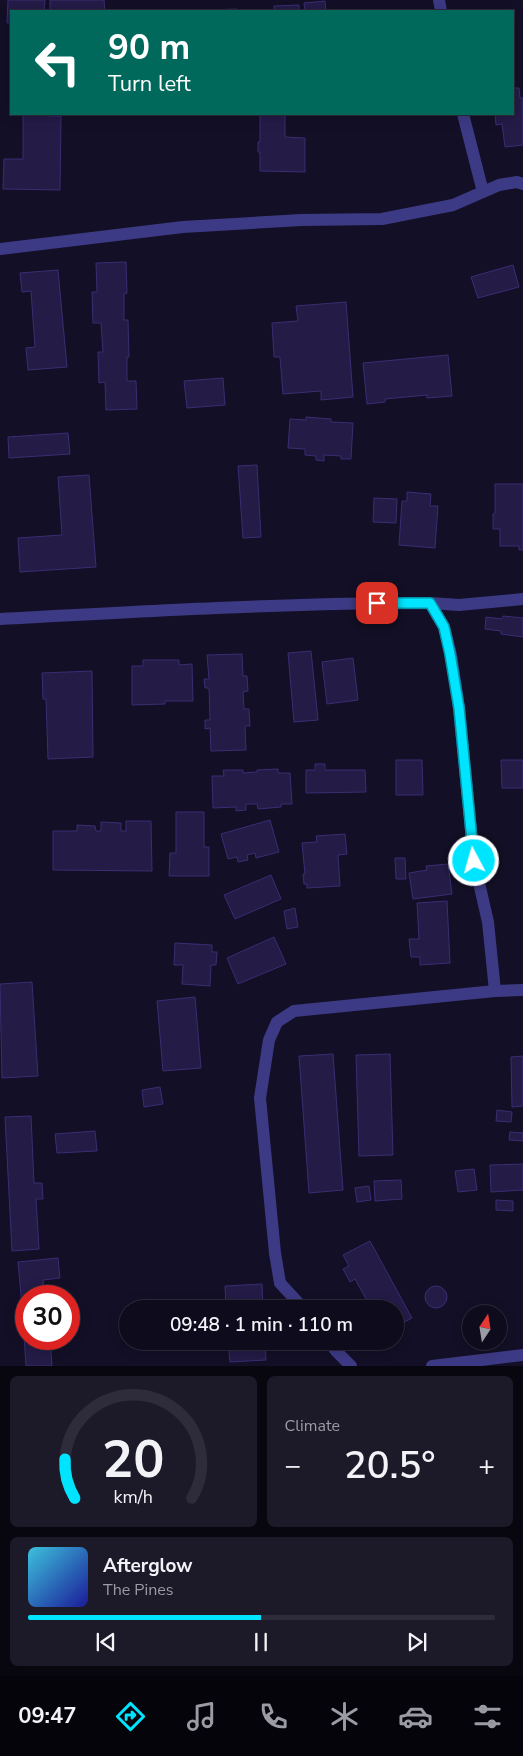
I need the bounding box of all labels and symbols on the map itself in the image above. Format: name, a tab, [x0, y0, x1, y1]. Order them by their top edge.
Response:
pin	[356, 582, 398, 624]
position arrow	[447, 834, 499, 886]
speed limit sign: 30	[15, 1285, 80, 1350]
north arrow	[462, 1305, 508, 1350]

